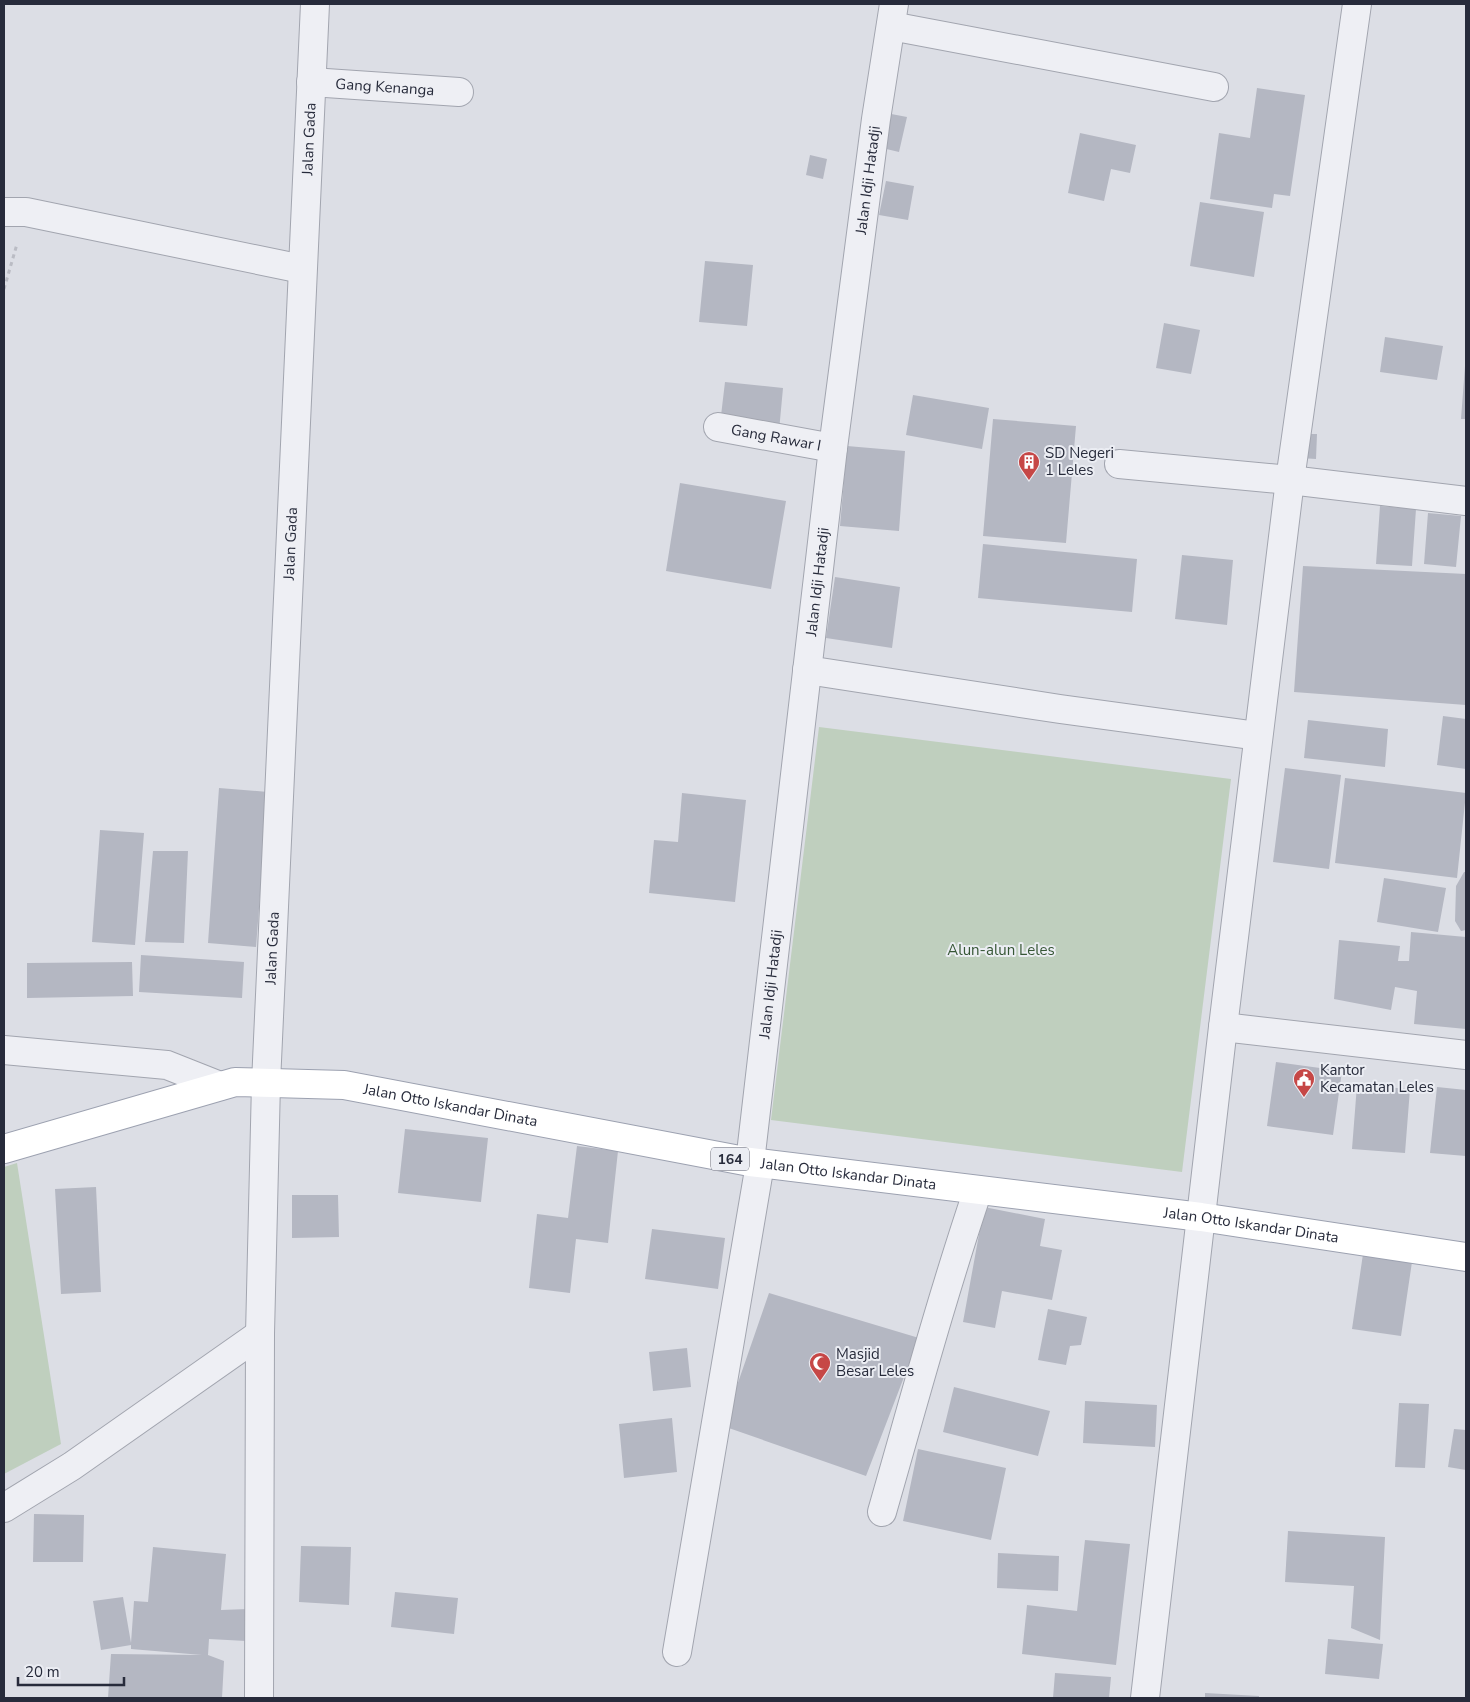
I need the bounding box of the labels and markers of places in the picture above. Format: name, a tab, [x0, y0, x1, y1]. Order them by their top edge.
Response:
place label: SD Negeri 1 Leles	[1045, 443, 1114, 480]
building icon: SD Negeri 1 Leles	[1017, 450, 1041, 481]
place label: Kantor Kecamatan Leles	[1320, 1060, 1434, 1097]
public building icon: Kantor Kecamatan Leles	[1292, 1067, 1316, 1098]
place label: Masjid Besar Leles	[836, 1344, 914, 1381]
mosque icon: Masjid Besar Leles	[808, 1351, 832, 1382]

